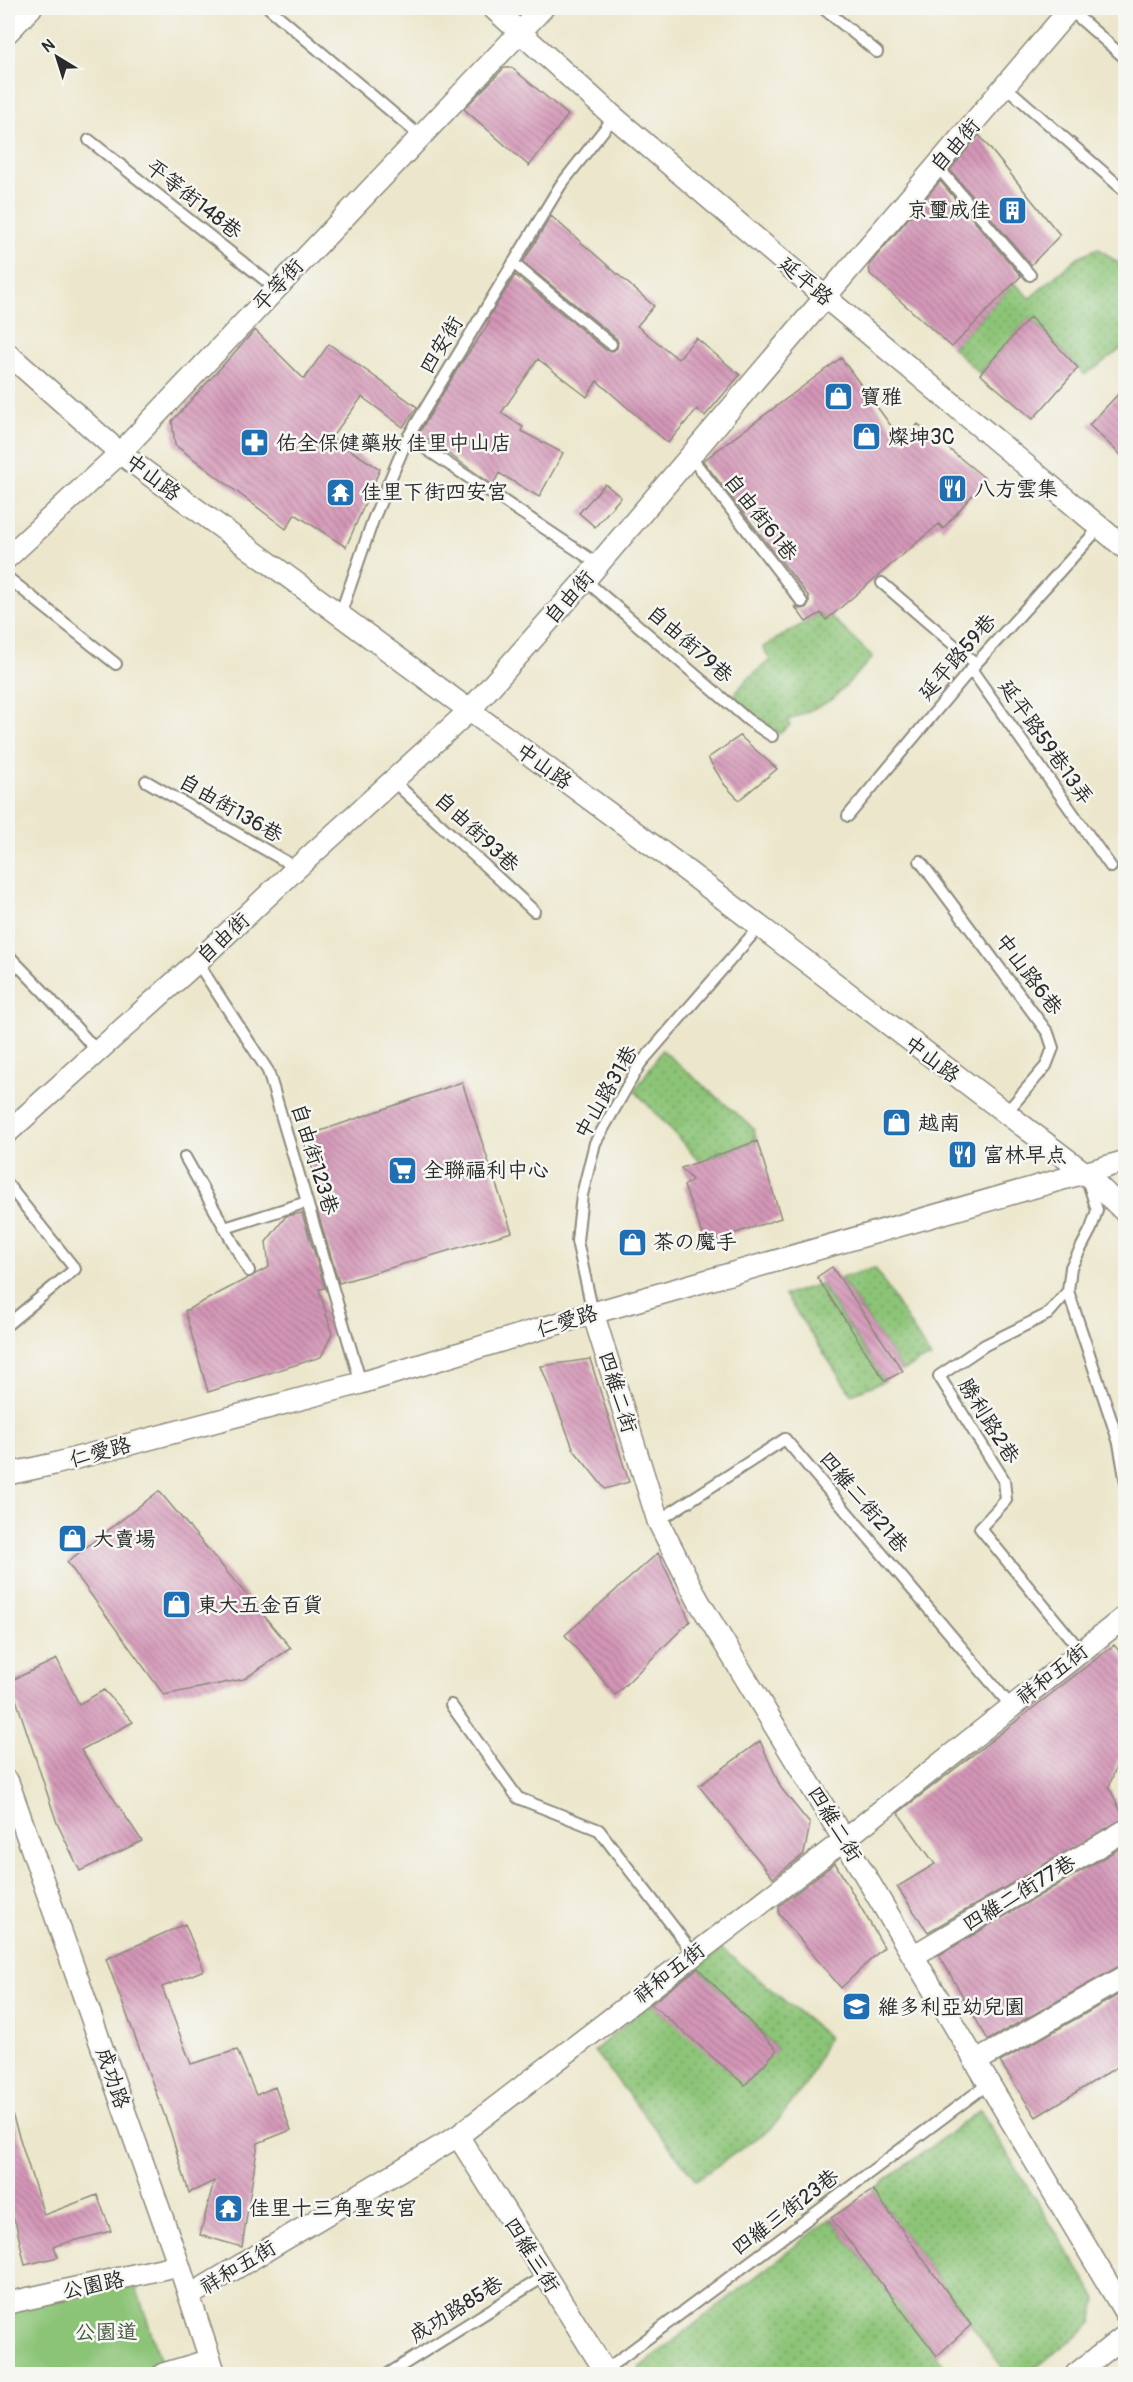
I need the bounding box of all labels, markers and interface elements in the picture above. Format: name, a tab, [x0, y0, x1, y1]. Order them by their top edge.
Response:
north arrow	[27, 27, 87, 87]
text: N	[38, 35, 59, 57]
street label: 自由街	[925, 113, 986, 178]
street label: 平等街148巷	[140, 153, 247, 245]
building icon: 京璽成佳	[996, 194, 1028, 226]
place label: 京璽成佳	[907, 197, 991, 224]
street label: 延平路	[773, 251, 838, 312]
street label: 平等街	[247, 253, 310, 318]
street label: 四安街	[414, 311, 469, 379]
shop icon: 寶雅	[823, 381, 855, 413]
place label: 寶雅	[860, 384, 902, 411]
shop icon: 燦坤3C	[851, 421, 883, 453]
place label: 燦坤3C	[888, 424, 955, 451]
pharmacy icon: 佑全保健藥妝 佳里中山店	[239, 427, 271, 459]
place label: 佑全保健藥妝 佳里中山店	[276, 430, 512, 457]
street label: 中山路	[119, 448, 186, 507]
street label: 自由街61巷	[718, 468, 803, 567]
restaurant icon: 八方雲集	[937, 473, 969, 505]
temple icon: 佳里下街四安宮	[324, 476, 356, 508]
place label: 八方雲集	[974, 476, 1058, 503]
place label: 佳里下街四安宮	[361, 479, 508, 506]
street label: 自由街	[539, 565, 600, 630]
street label: 自由街79巷	[641, 599, 739, 689]
street label: 延平路59巷	[912, 608, 1002, 706]
street label: 延平路59巷13弄	[992, 674, 1099, 810]
street label: 中山路	[510, 737, 577, 796]
street label: 自由街136巷	[174, 768, 288, 849]
street label: 自由街93巷	[428, 786, 525, 879]
street label: 自由街	[191, 907, 256, 970]
street label: 中山路6巷	[989, 928, 1068, 1021]
street label: 中山路	[898, 1030, 965, 1089]
street label: 中山路31巷	[569, 1040, 644, 1144]
street label: 自由街123巷	[285, 1100, 344, 1218]
shop icon: 越南	[881, 1107, 913, 1139]
place label: 越南	[918, 1110, 960, 1137]
restaurant icon: 富林早点	[946, 1139, 978, 1171]
place label: 富林早点	[983, 1142, 1067, 1169]
supermarket icon: 全聯福利中心	[386, 1154, 418, 1186]
place label: 全聯福利中心	[423, 1157, 549, 1184]
shop icon: 茶の魔手	[616, 1226, 648, 1258]
place label: 茶の魔手	[653, 1229, 737, 1256]
street label: 仁愛路	[533, 1299, 601, 1344]
street label: 四維二街	[592, 1348, 643, 1436]
street label: 勝利路2巷	[952, 1374, 1025, 1469]
street label: 仁愛路	[66, 1431, 134, 1474]
street label: 四維二街21巷	[813, 1446, 914, 1559]
shop icon: 大賣場	[56, 1523, 88, 1555]
place label: 大賣場	[93, 1526, 156, 1553]
shop icon: 東大五金百貨	[160, 1589, 192, 1621]
place label: 東大五金百貨	[197, 1592, 323, 1619]
street label: 祥和五街	[1011, 1638, 1094, 1711]
street label: 四維二街	[801, 1781, 868, 1867]
street label: 四維二街77巷	[958, 1849, 1081, 1938]
street label: 祥和五街	[628, 1937, 711, 2010]
school or university icon: 維多利亞幼兒園	[841, 1991, 873, 2023]
place label: 維多利亞幼兒園	[878, 1994, 1025, 2021]
street label: 成功路	[90, 2044, 136, 2112]
street label: 四維三街23巷	[726, 2163, 844, 2262]
temple icon: 佳里十三角聖安宮	[212, 2192, 244, 2224]
place label: 佳里十三角聖安宮	[249, 2195, 417, 2222]
street label: 四維三街	[498, 2212, 565, 2298]
street label: 祥和五街	[195, 2234, 281, 2301]
street label: 公園路	[59, 2266, 127, 2305]
street label: 成功路85巷	[404, 2270, 508, 2349]
park label: 公園道	[75, 2319, 138, 2346]

